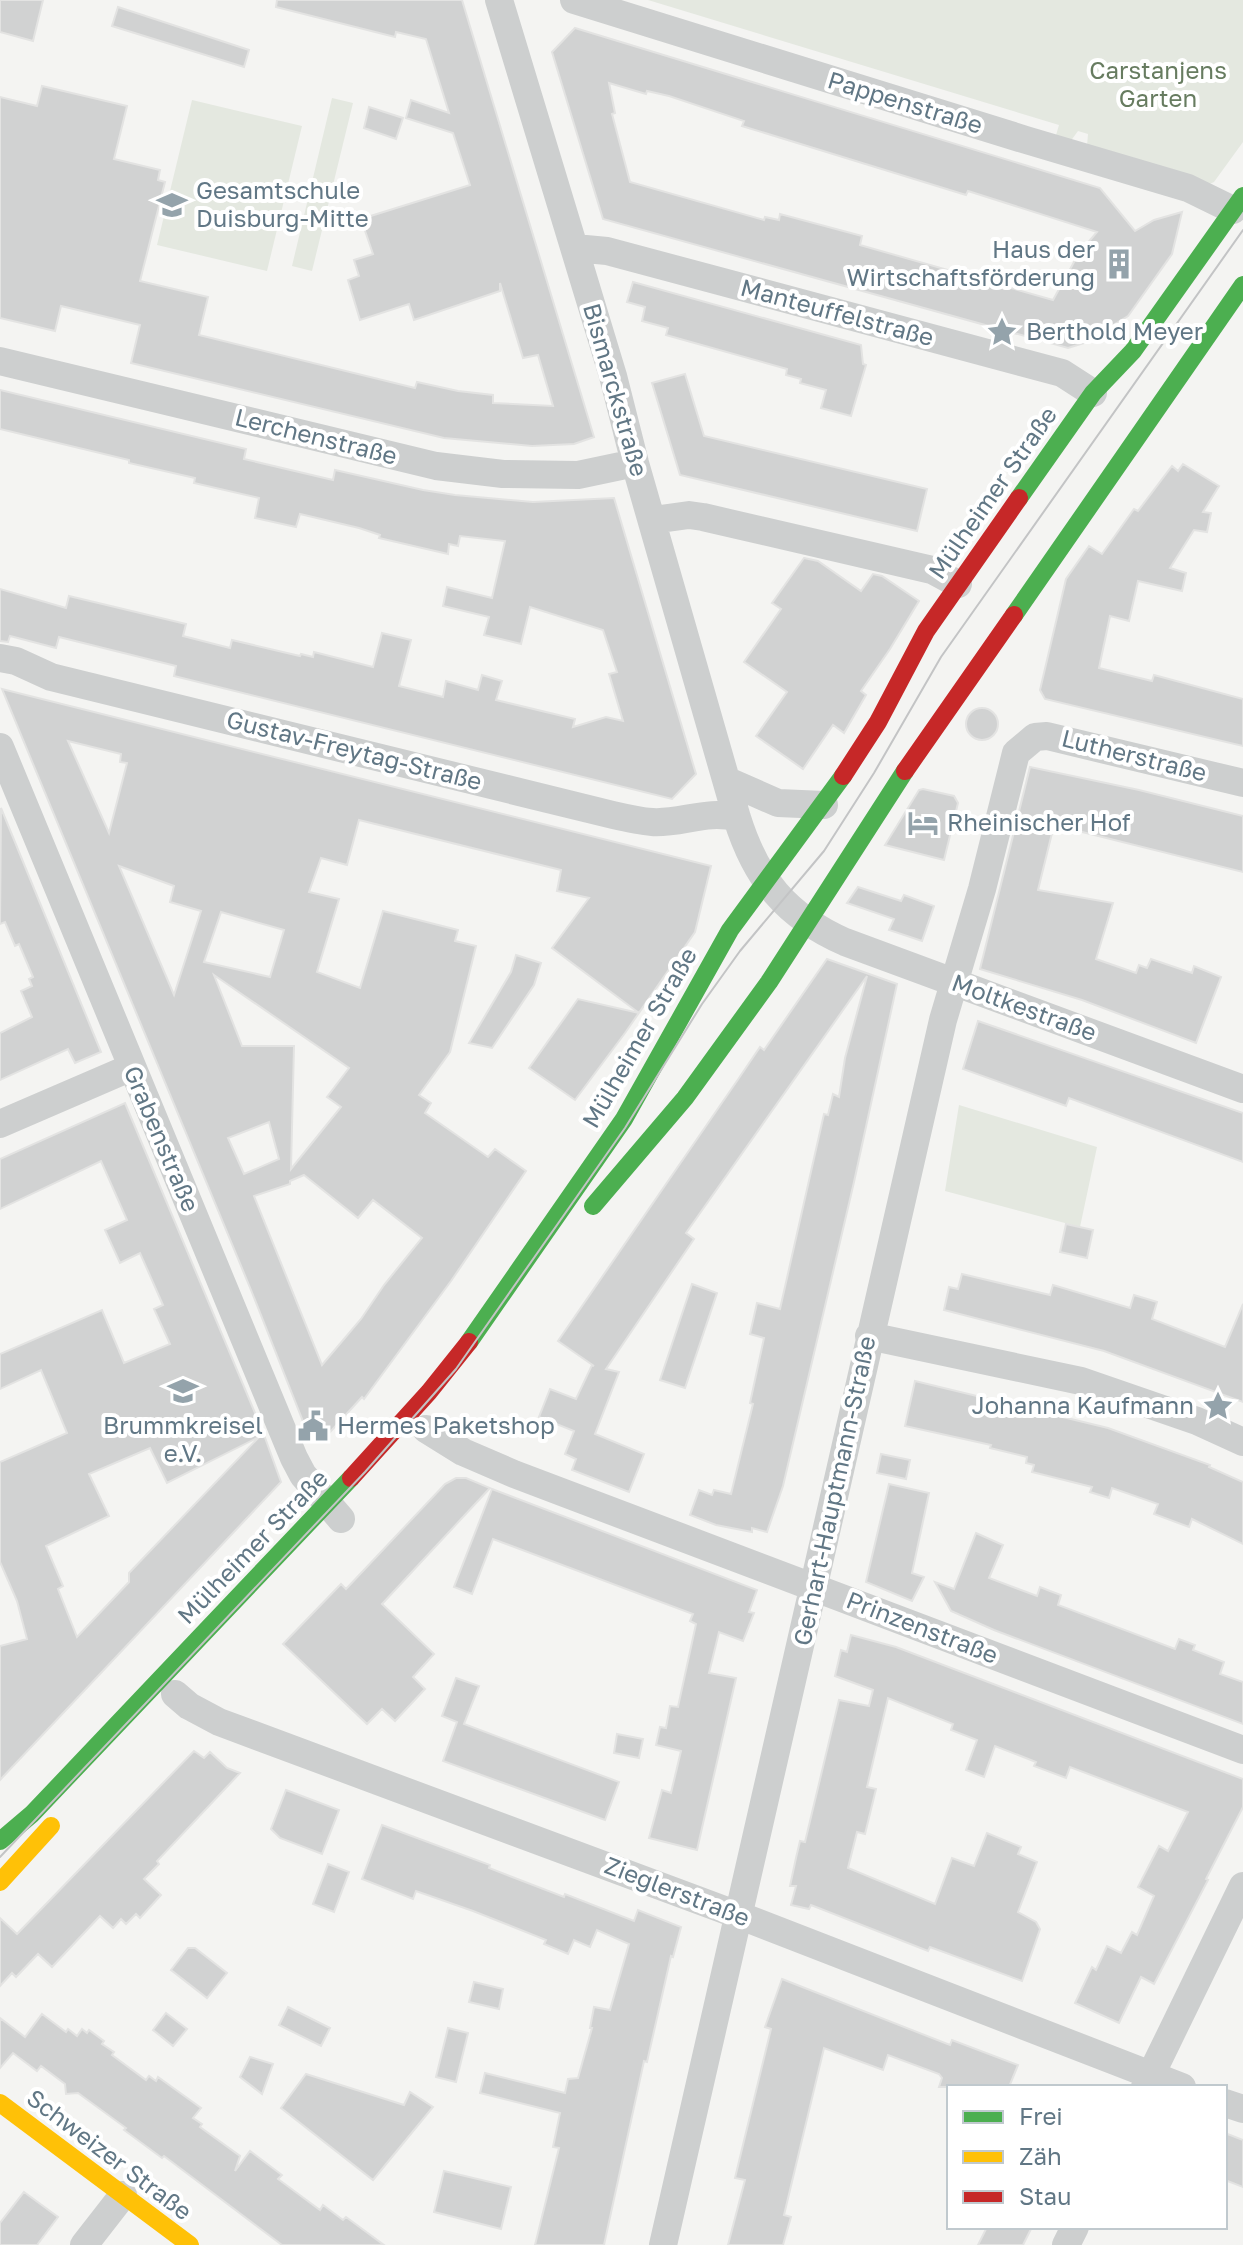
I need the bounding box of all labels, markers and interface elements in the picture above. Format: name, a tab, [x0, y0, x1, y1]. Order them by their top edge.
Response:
park label: Carstanjens Garten	[1089, 55, 1227, 112]
street label: Pappenstraße	[825, 64, 986, 139]
place label: Gesamtschule Duisburg-Mitte	[196, 175, 369, 232]
school or university icon: Gesamtschule Duisburg-Mitte	[155, 188, 189, 222]
place label: Haus der Wirtschaftsförderung	[847, 234, 1095, 291]
building icon: Haus der Wirtschaftsförderung	[1102, 247, 1136, 281]
street label: Manteuffelstraße	[738, 272, 937, 351]
street label: Bismarckstraße	[578, 300, 655, 479]
place icon: Berthold Meyer	[985, 315, 1019, 349]
place label: Berthold Meyer	[1026, 316, 1203, 345]
street label: Mülheimer Straße	[922, 400, 1062, 584]
street label: Lerchenstraße	[232, 401, 400, 470]
street label: Gustav-Freytag-Straße	[224, 704, 485, 795]
street label: Lutherstraße	[1059, 723, 1210, 787]
hotel icon: Rheinischer Hof	[906, 806, 940, 840]
place label: Rheinischer Hof	[947, 807, 1131, 836]
street label: Mülheimer Straße	[575, 942, 702, 1133]
street label: Moltkestraße	[948, 967, 1101, 1046]
street label: Grabenstraße	[119, 1061, 206, 1216]
street label: Gerhart-Hauptmann-Straße	[787, 1333, 881, 1648]
school or university icon: Brummkreisel e.V.	[166, 1374, 200, 1408]
place icon: Johanna Kaufmann	[1201, 1389, 1235, 1423]
place label: Johanna Kaufmann	[971, 1390, 1194, 1419]
public building icon: Hermes Paketshop	[296, 1409, 330, 1443]
place label: Brummkreisel e.V.	[103, 1410, 263, 1467]
place label: Hermes Paketshop	[337, 1410, 555, 1439]
street label: Mülheimer Straße	[171, 1463, 333, 1629]
street label: Prinzenstraße	[843, 1584, 1002, 1669]
street label: Zieglerstraße	[601, 1850, 754, 1932]
street label: Schweizer Straße	[22, 2082, 198, 2225]
legend	[947, 2085, 1227, 2229]
text: Frei	[1019, 2101, 1063, 2130]
text: Zäh	[1019, 2141, 1062, 2170]
text: Stau	[1019, 2181, 1072, 2210]

